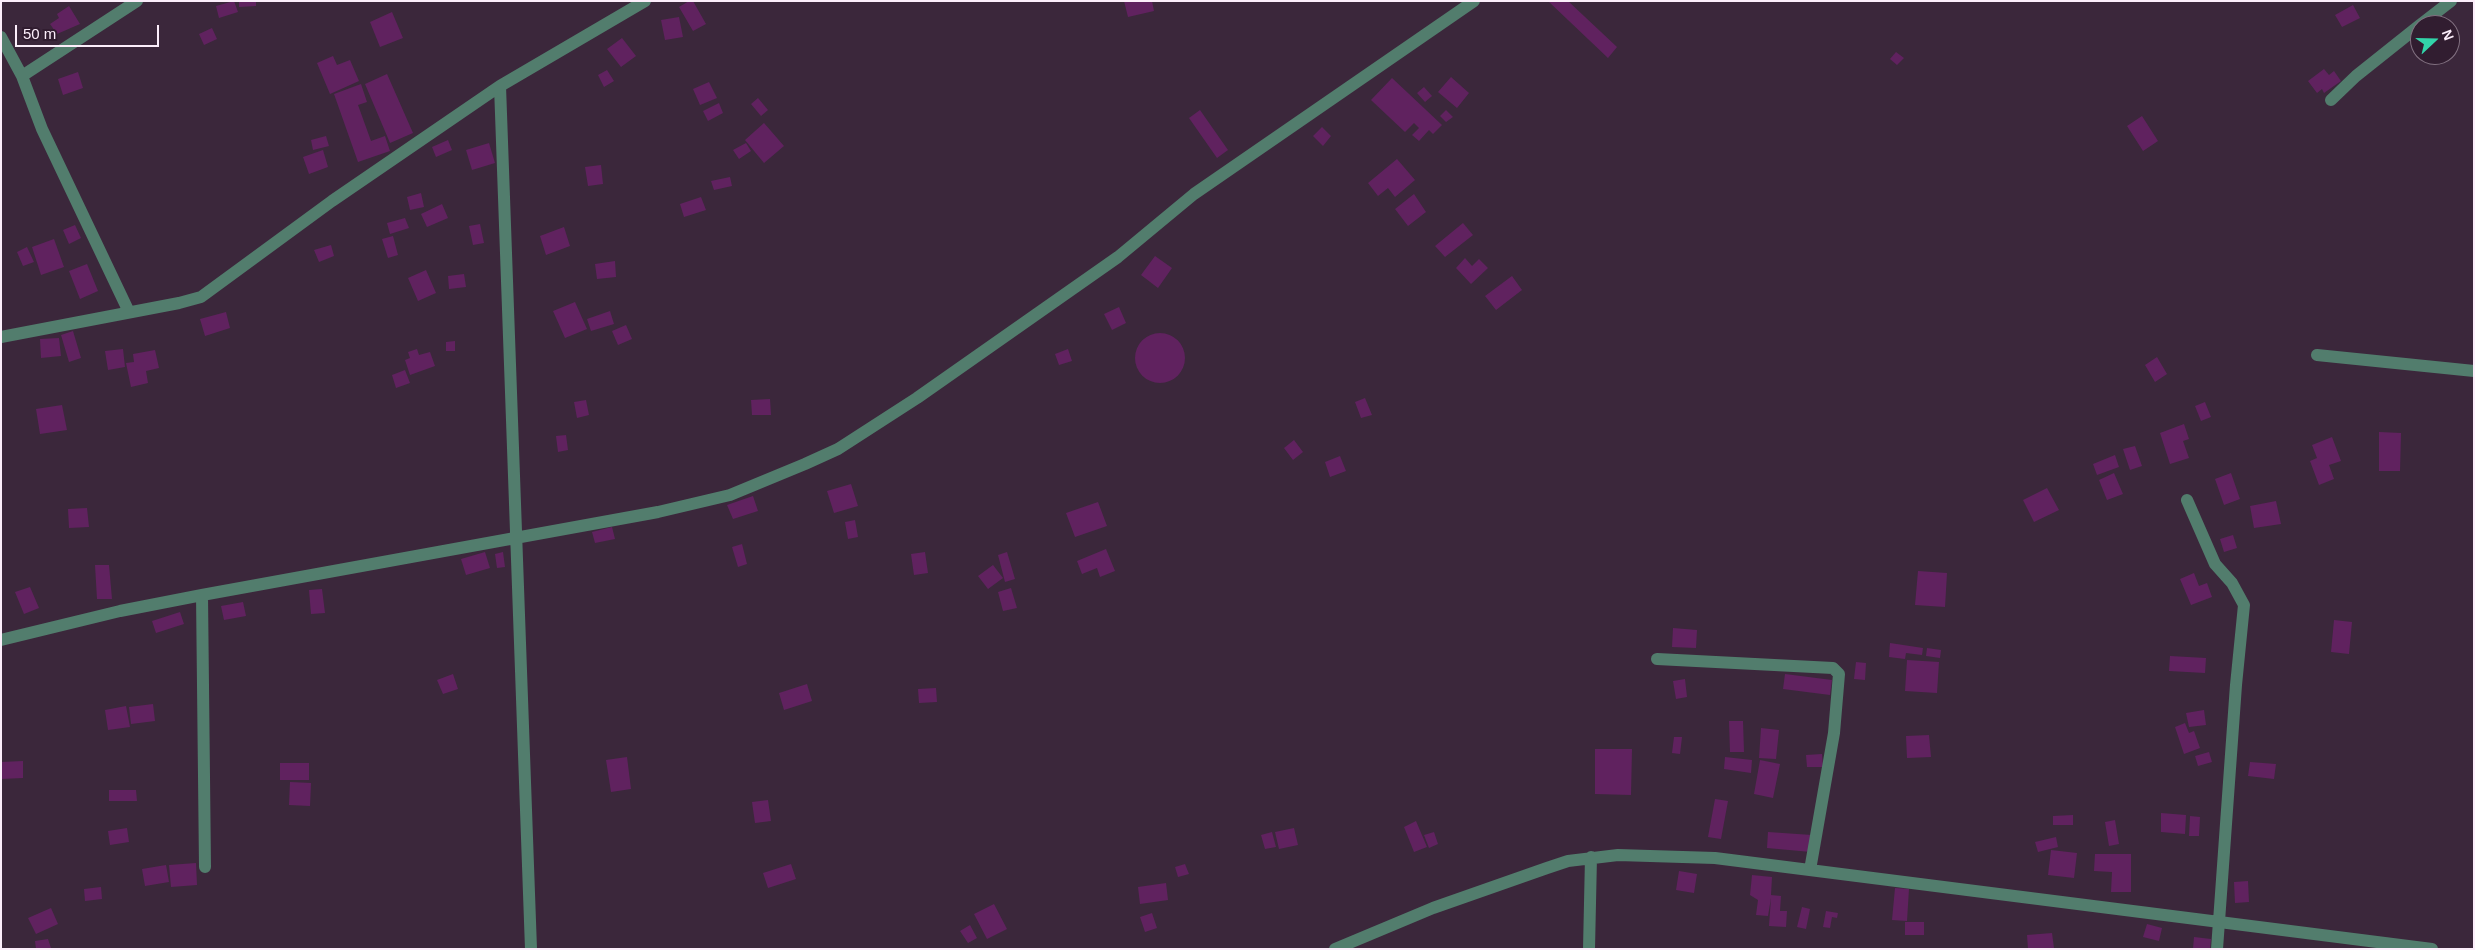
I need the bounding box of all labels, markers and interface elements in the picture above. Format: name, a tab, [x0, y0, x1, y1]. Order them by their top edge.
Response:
scale bar	[18, 15, 161, 47]
north arrow	[2410, 15, 2460, 65]
text: 50 m	[23, 25, 56, 42]
text: N	[2439, 27, 2457, 43]

